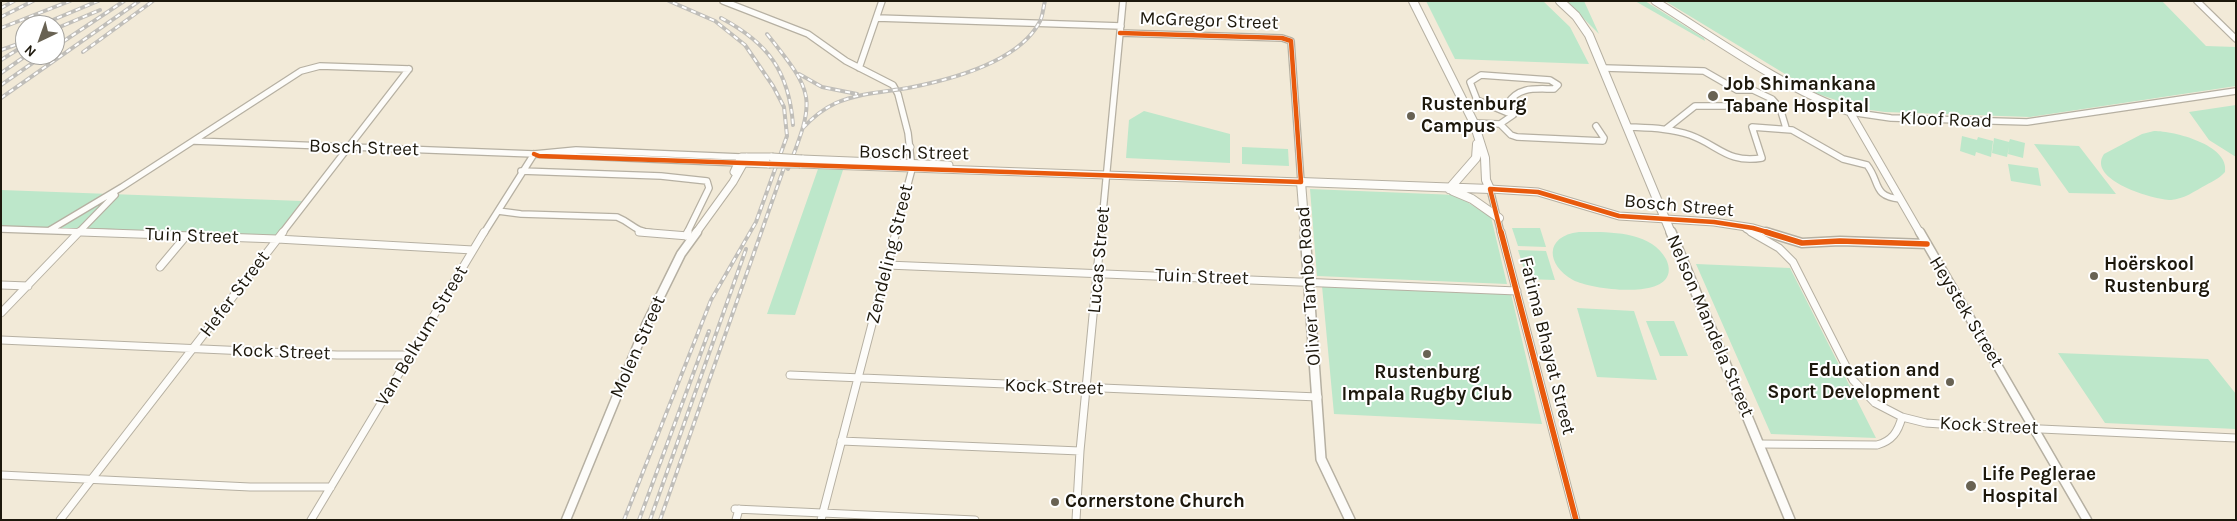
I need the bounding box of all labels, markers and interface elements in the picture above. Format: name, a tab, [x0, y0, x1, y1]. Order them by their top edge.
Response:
street label: McGregor Street	[1139, 7, 1279, 35]
north arrow	[15, 15, 65, 65]
text: N	[21, 41, 40, 60]
place label: Job Shimankana Tabane Hospital	[1724, 74, 1876, 118]
marker: Job Shimankana Tabane Hospital	[1706, 89, 1720, 103]
place label: Rustenburg Campus	[1421, 94, 1527, 138]
street label: Kloof Road	[1899, 107, 1993, 133]
marker: Rustenburg Campus	[1405, 110, 1417, 122]
street label: Bosch Street	[309, 135, 419, 161]
street label: Bosch Street	[859, 141, 969, 165]
street label: Zendeling Street	[862, 182, 918, 326]
street label: Bosch Street	[1623, 190, 1735, 222]
street label: Oliver Tambo Road	[1292, 205, 1326, 367]
street label: Lucas Street	[1083, 206, 1115, 314]
street label: Tuin Street	[145, 223, 239, 249]
street label: Nelson Mandela Street	[1661, 231, 1759, 421]
street label: Hefer Street	[195, 246, 275, 342]
street label: Heystek Street	[1924, 252, 2008, 372]
place label: Hoërskool Rustenburg	[2104, 254, 2210, 298]
street label: Fatima Bhayat Street	[1514, 255, 1580, 437]
street label: Van Belkum Street	[371, 262, 473, 410]
street label: Tuin Street	[1155, 264, 1249, 290]
marker: Hoërskool Rustenburg	[2088, 270, 2100, 282]
street label: Molen Street	[605, 292, 671, 402]
street label: Kock Street	[231, 339, 331, 365]
marker: Rustenburg Impala Rugby Club	[1421, 348, 1433, 360]
place label: Education and Sport Development	[1767, 360, 1940, 404]
place label: Rustenburg Impala Rugby Club	[1342, 362, 1512, 406]
street label: Kock Street	[1004, 374, 1104, 400]
marker: Education and Sport Development	[1944, 376, 1956, 388]
street label: Kock Street	[1939, 412, 2039, 440]
place label: Life Peglerae Hospital	[1982, 464, 2096, 508]
marker: Life Peglerae Hospital	[1964, 479, 1978, 493]
place label: Cornerstone Church	[1065, 491, 1245, 513]
marker: Cornerstone Church	[1049, 496, 1061, 508]

